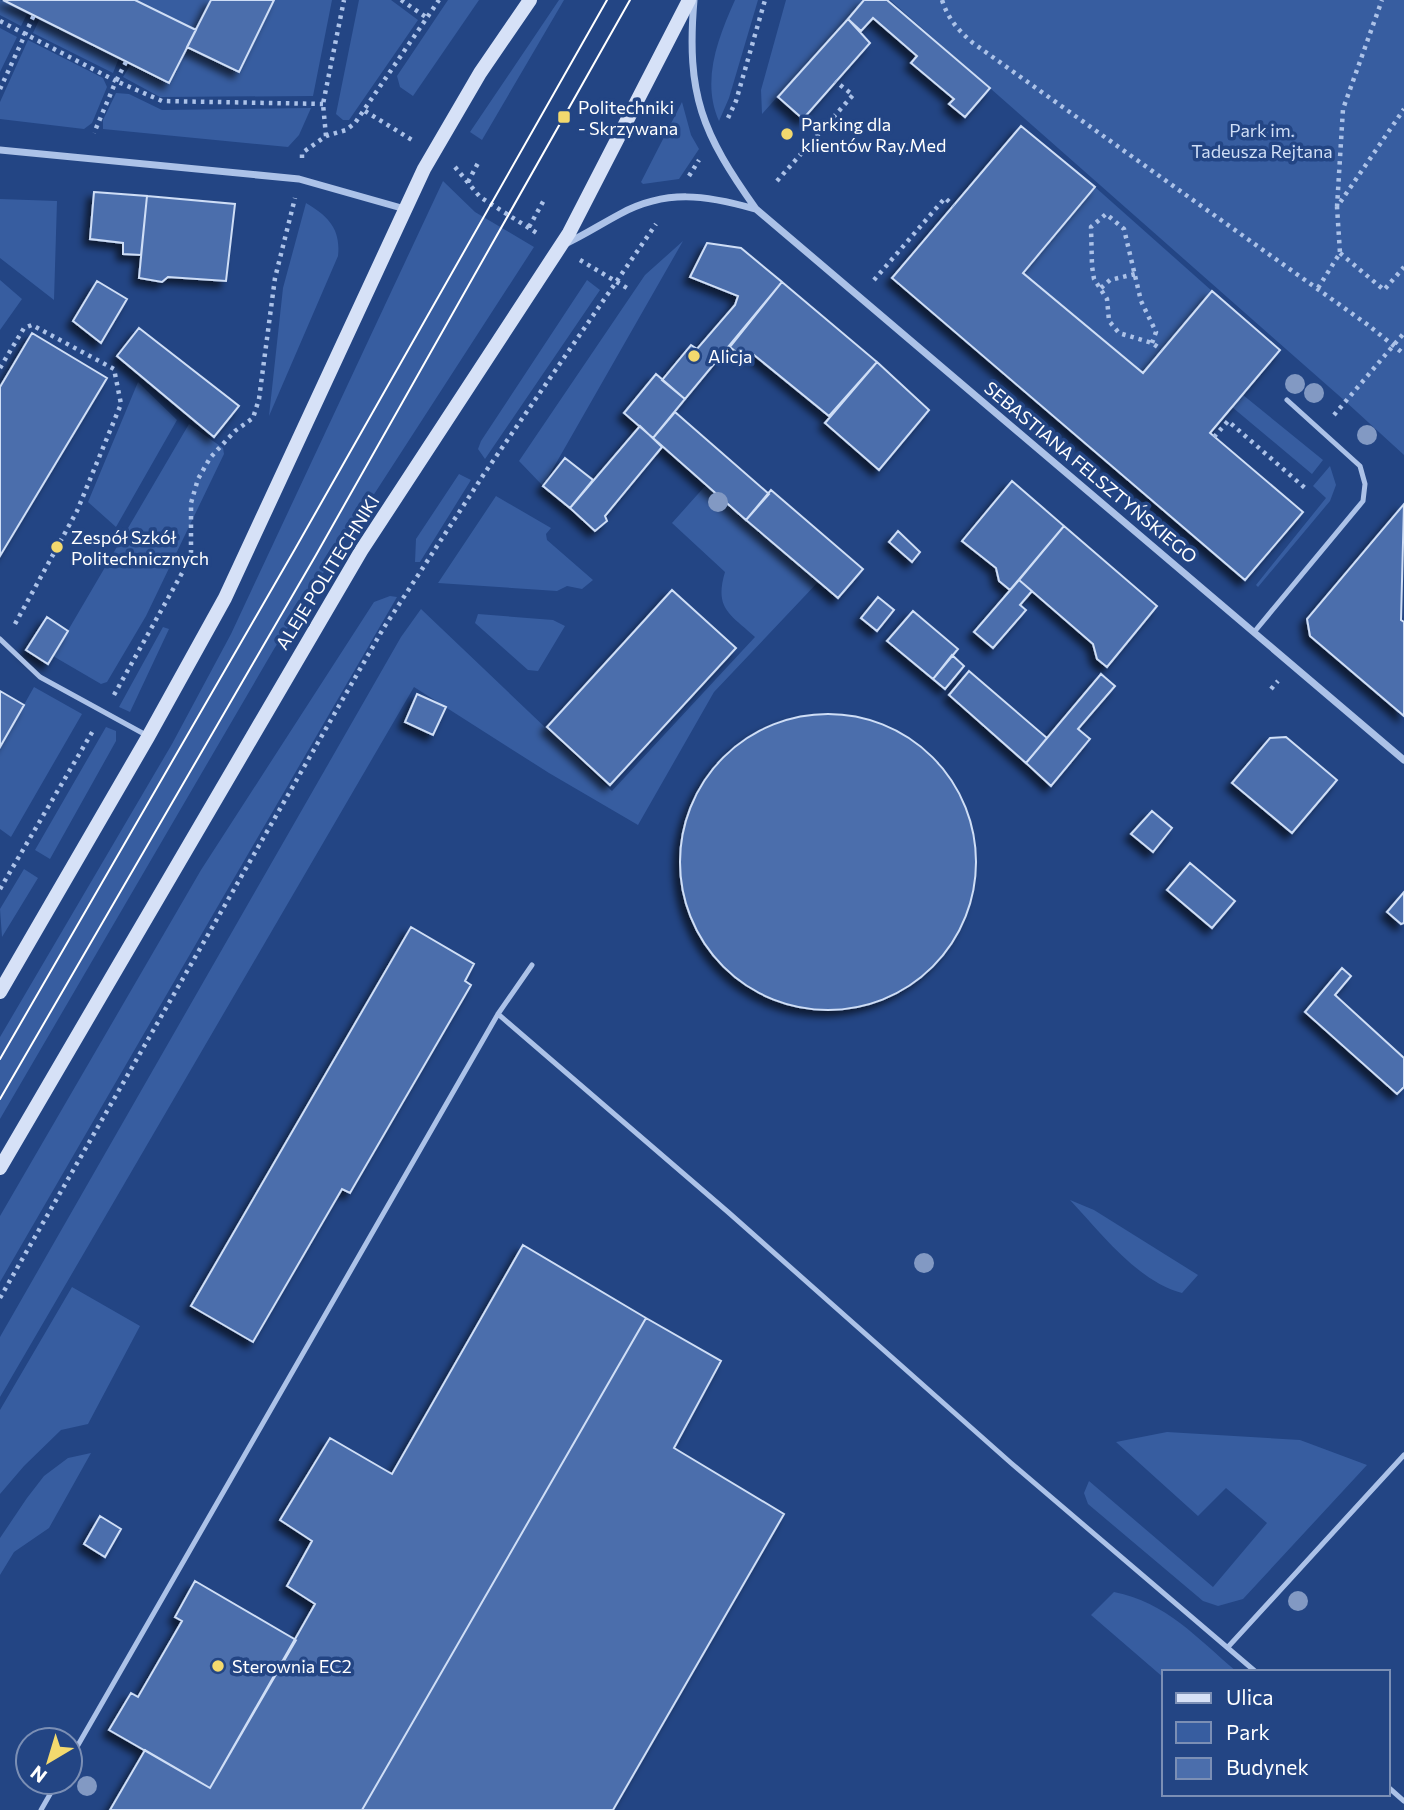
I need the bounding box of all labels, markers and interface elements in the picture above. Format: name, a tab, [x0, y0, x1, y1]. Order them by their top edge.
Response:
place label: Politechniki - Skrzywana	[578, 96, 678, 139]
marker: Politechniki - Skrzywana	[556, 109, 572, 125]
place label: Parking dla klientów Ray.Med	[801, 113, 946, 156]
park label: Park im. Tadeusza Rejtana	[1191, 119, 1333, 162]
marker: Parking dla klientów Ray.Med	[779, 126, 795, 142]
place label: Alicja	[708, 345, 753, 367]
marker: Alicja	[686, 348, 702, 364]
street label: SEBASTIANA FELSZTYŃSKIEGO	[980, 376, 1202, 568]
street label: ALEJE POLITECHNIKI	[271, 491, 383, 653]
place label: Zespół Szkół Politechnicznych	[71, 526, 209, 569]
marker: Zespół Szkół Politechnicznych	[49, 539, 65, 555]
place label: Sterownia EC2	[232, 1655, 352, 1677]
marker: Sterownia EC2	[210, 1658, 226, 1674]
legend	[1162, 1670, 1390, 1796]
text: Ulica	[1226, 1684, 1273, 1709]
text: Park	[1226, 1719, 1270, 1744]
north arrow	[14, 1726, 84, 1796]
text: Budynek	[1226, 1754, 1309, 1779]
text: N	[26, 1761, 51, 1788]

